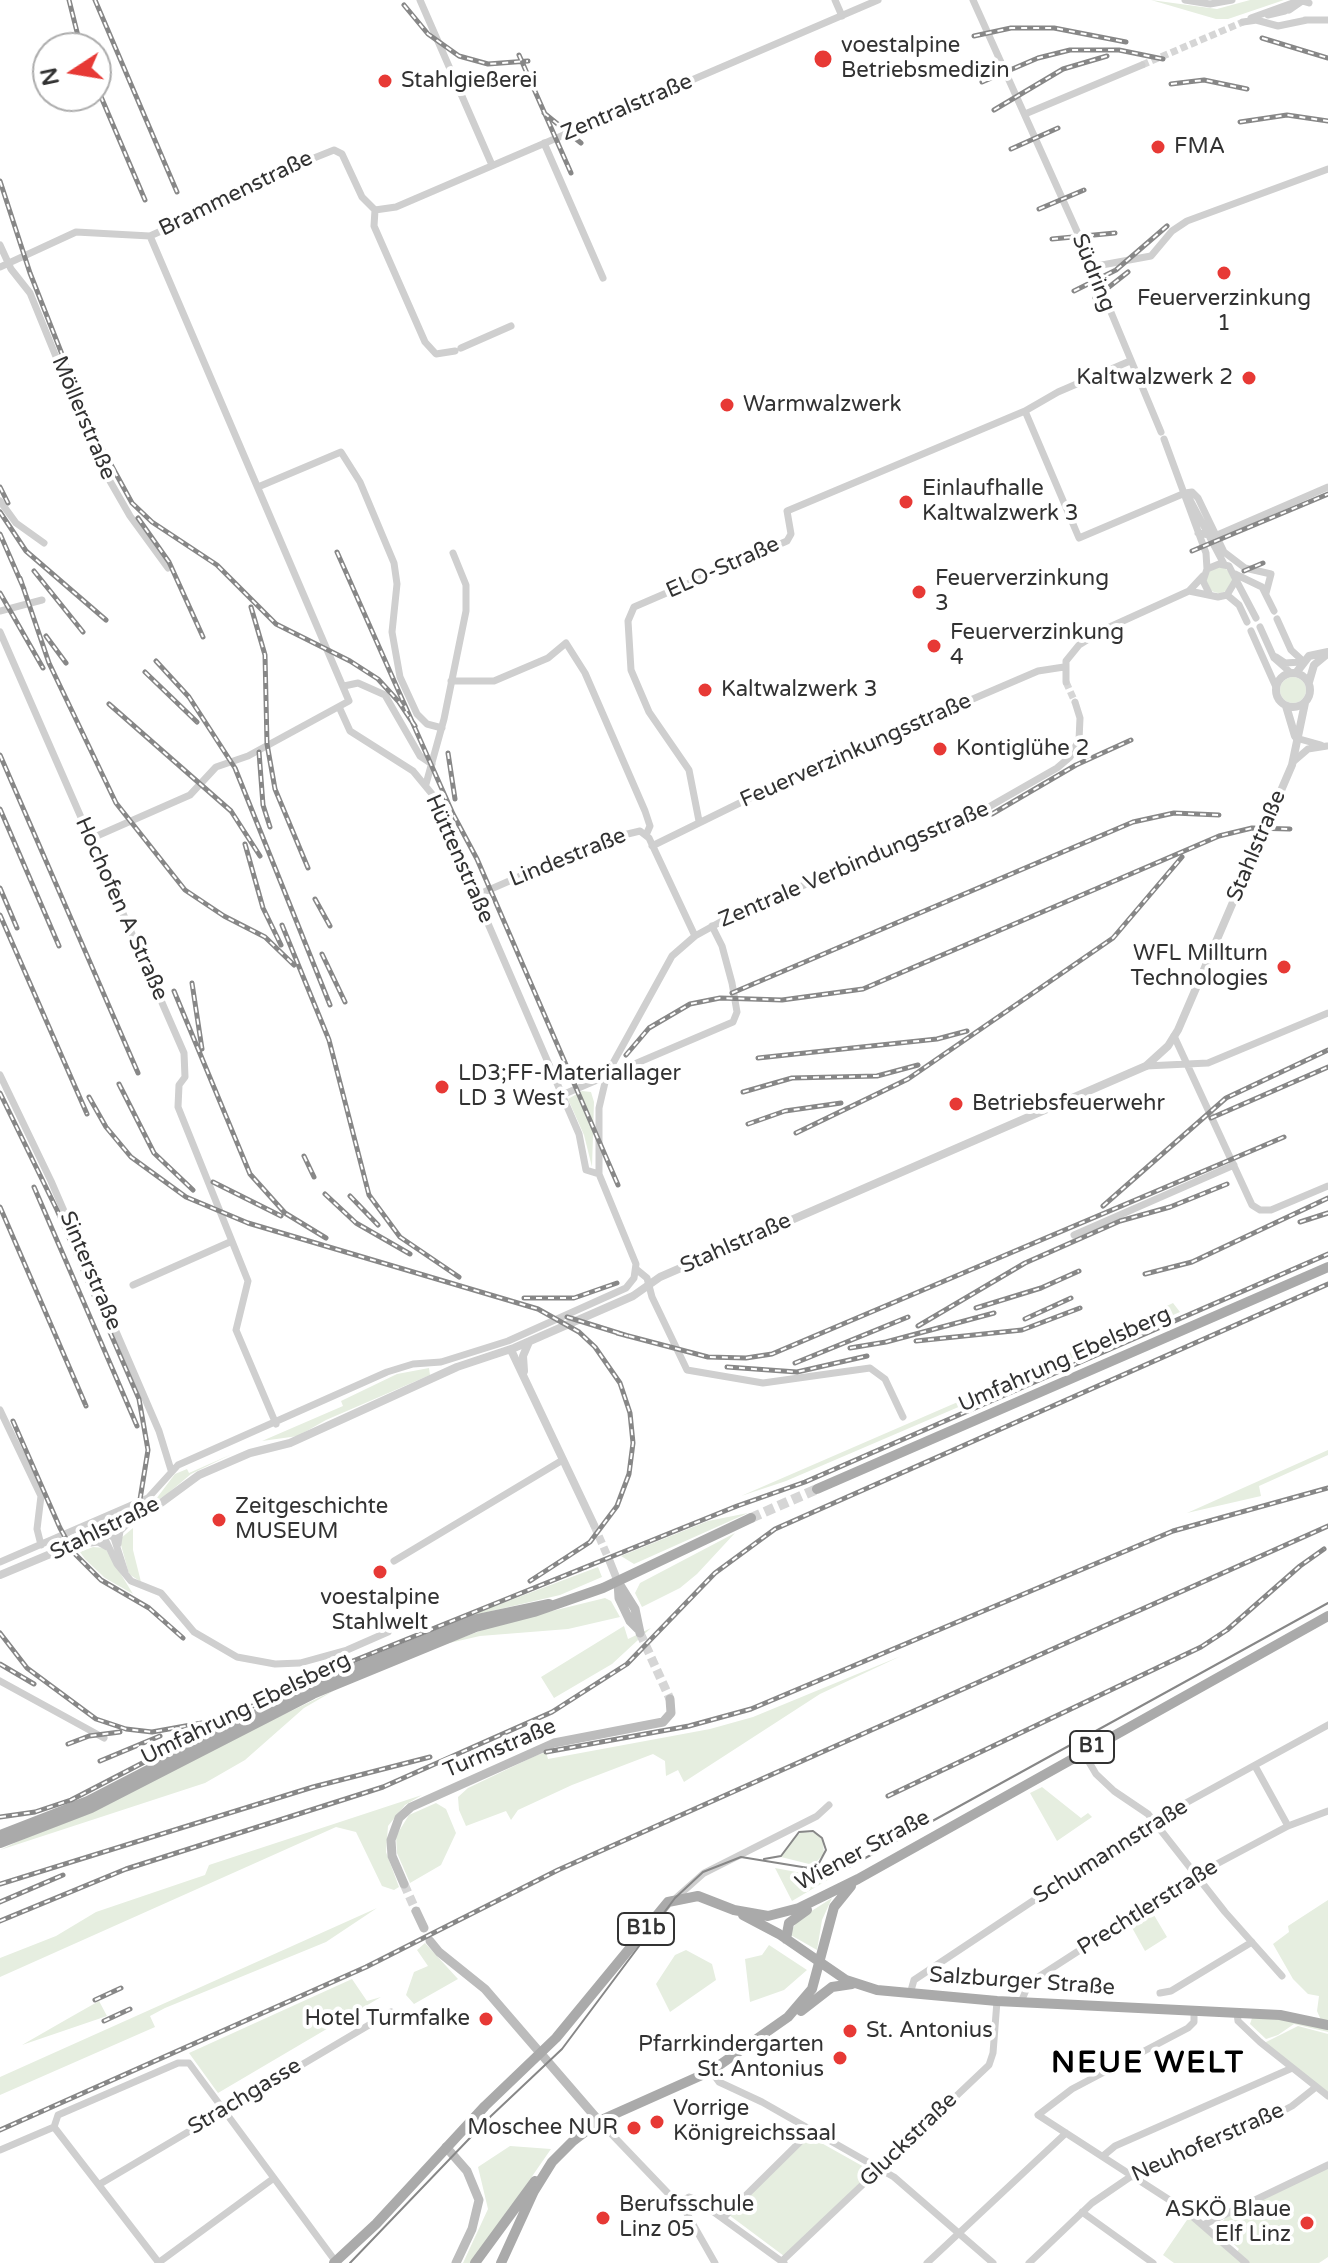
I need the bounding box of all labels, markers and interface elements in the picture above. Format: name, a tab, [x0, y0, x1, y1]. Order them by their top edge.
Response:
north arrow	[32, 32, 112, 112]
place label: voestalpine Betriebsmedizin	[841, 33, 1010, 84]
marker: voestalpine Betriebsmedizin	[812, 48, 834, 70]
text: N	[36, 65, 65, 88]
place label: Stahlgießerei	[401, 68, 537, 94]
street label: Zentralstraße	[558, 69, 696, 147]
marker: Stahlgießerei	[376, 72, 394, 90]
place label: FMA	[1174, 134, 1225, 160]
marker: FMA	[1149, 138, 1167, 156]
street label: Brammenstraße	[155, 145, 317, 243]
street label: Südring	[1065, 230, 1121, 316]
marker: Feuerverzinkung 1	[1215, 264, 1233, 282]
place label: Feuerverzinkung 1	[1137, 286, 1311, 338]
street label: Möllerstraße	[45, 352, 121, 484]
place label: Kaltwalzwerk 2	[1076, 365, 1233, 391]
marker: Kaltwalzwerk 2	[1240, 369, 1258, 387]
place label: Warmwalzwerk	[743, 392, 901, 418]
marker: Warmwalzwerk	[718, 396, 736, 414]
place label: Einlaufhalle Kaltwalzwerk 3	[922, 476, 1079, 528]
marker: Einlaufhalle Kaltwalzwerk 3	[897, 493, 915, 511]
street label: ELO-Straße	[662, 531, 784, 605]
place label: Feuerverzinkung 3	[935, 566, 1109, 618]
marker: Feuerverzinkung 3	[910, 583, 928, 601]
place label: Feuerverzinkung 4	[950, 620, 1124, 672]
marker: Feuerverzinkung 4	[925, 637, 943, 655]
place label: Kaltwalzwerk 3	[721, 677, 878, 703]
marker: Kaltwalzwerk 3	[696, 681, 714, 699]
street label: Feuerverzinkungsstraße	[736, 688, 976, 814]
place label: Kontiglühe 2	[956, 736, 1089, 762]
marker: Kontiglühe 2	[931, 740, 949, 758]
street label: Stahlstraße	[1222, 786, 1292, 906]
street label: Hüttenstraße	[419, 791, 499, 927]
street label: Zentrale Verbindungsstraße	[715, 796, 993, 934]
street label: Hochofen A Straße	[69, 813, 173, 1005]
street label: Lindestraße	[506, 823, 630, 893]
place label: WFL Millturn Technologies	[1130, 941, 1268, 992]
marker: WFL Millturn Technologies	[1275, 958, 1293, 976]
place label: LD3;FF-Materiallager LD 3 West	[458, 1061, 681, 1112]
marker: LD3;FF-Materiallager LD 3 West	[433, 1078, 451, 1096]
place label: Betriebsfeuerwehr	[972, 1091, 1165, 1117]
marker: Betriebsfeuerwehr	[947, 1095, 965, 1113]
street label: Sinterstraße	[53, 1208, 127, 1334]
street label: Stahlstraße	[677, 1208, 795, 1280]
street label: Umfahrung Ebelsberg	[955, 1301, 1175, 1419]
street label: Stahlstraße	[46, 1491, 164, 1567]
place label: Zeitgeschichte MUSEUM	[235, 1494, 388, 1546]
marker: Zeitgeschichte MUSEUM	[210, 1511, 228, 1529]
marker: voestalpine Stahlwelt	[371, 1563, 389, 1581]
place label: voestalpine Stahlwelt	[320, 1585, 440, 1636]
street label: Umfahrung Ebelsberg	[137, 1647, 355, 1771]
street label: Turmstraße	[440, 1713, 560, 1785]
road number: B1	[1070, 1731, 1114, 1763]
street label: Schumannstraße	[1029, 1794, 1193, 1910]
street label: Wiener Straße	[791, 1805, 935, 1897]
street label: Prechtlerstraße	[1073, 1854, 1223, 1962]
road number: B1b	[618, 1913, 674, 1945]
street label: Salzburger Straße	[928, 1962, 1116, 2002]
place label: Hotel Turmfalke	[305, 2006, 470, 2032]
marker: Hotel Turmfalke	[477, 2010, 495, 2028]
place label: St. Antonius	[866, 2018, 993, 2044]
marker: St. Antonius	[841, 2022, 859, 2040]
place label: Pfarrkindergarten St. Antonius	[638, 2032, 824, 2084]
district label: NEUE WELT	[1051, 2046, 1245, 2082]
marker: Pfarrkindergarten St. Antonius	[831, 2049, 849, 2067]
street label: Strachgasse	[184, 2053, 306, 2141]
street label: Gluckstraße	[855, 2087, 963, 2193]
place label: Vorrige Königreichssaal	[673, 2096, 836, 2148]
street label: Neuhoferstraße	[1128, 2098, 1288, 2188]
marker: Vorrige Königreichssaal	[648, 2113, 666, 2131]
place label: Moschee NUR	[467, 2115, 618, 2141]
marker: Moschee NUR	[625, 2119, 643, 2137]
place label: Berufsschule Linz 05	[619, 2192, 754, 2244]
place label: ASKÖ Blaue Elf Linz	[1165, 2197, 1291, 2248]
marker: Berufsschule Linz 05	[594, 2209, 612, 2227]
marker: ASKÖ Blaue Elf Linz	[1298, 2214, 1316, 2232]

